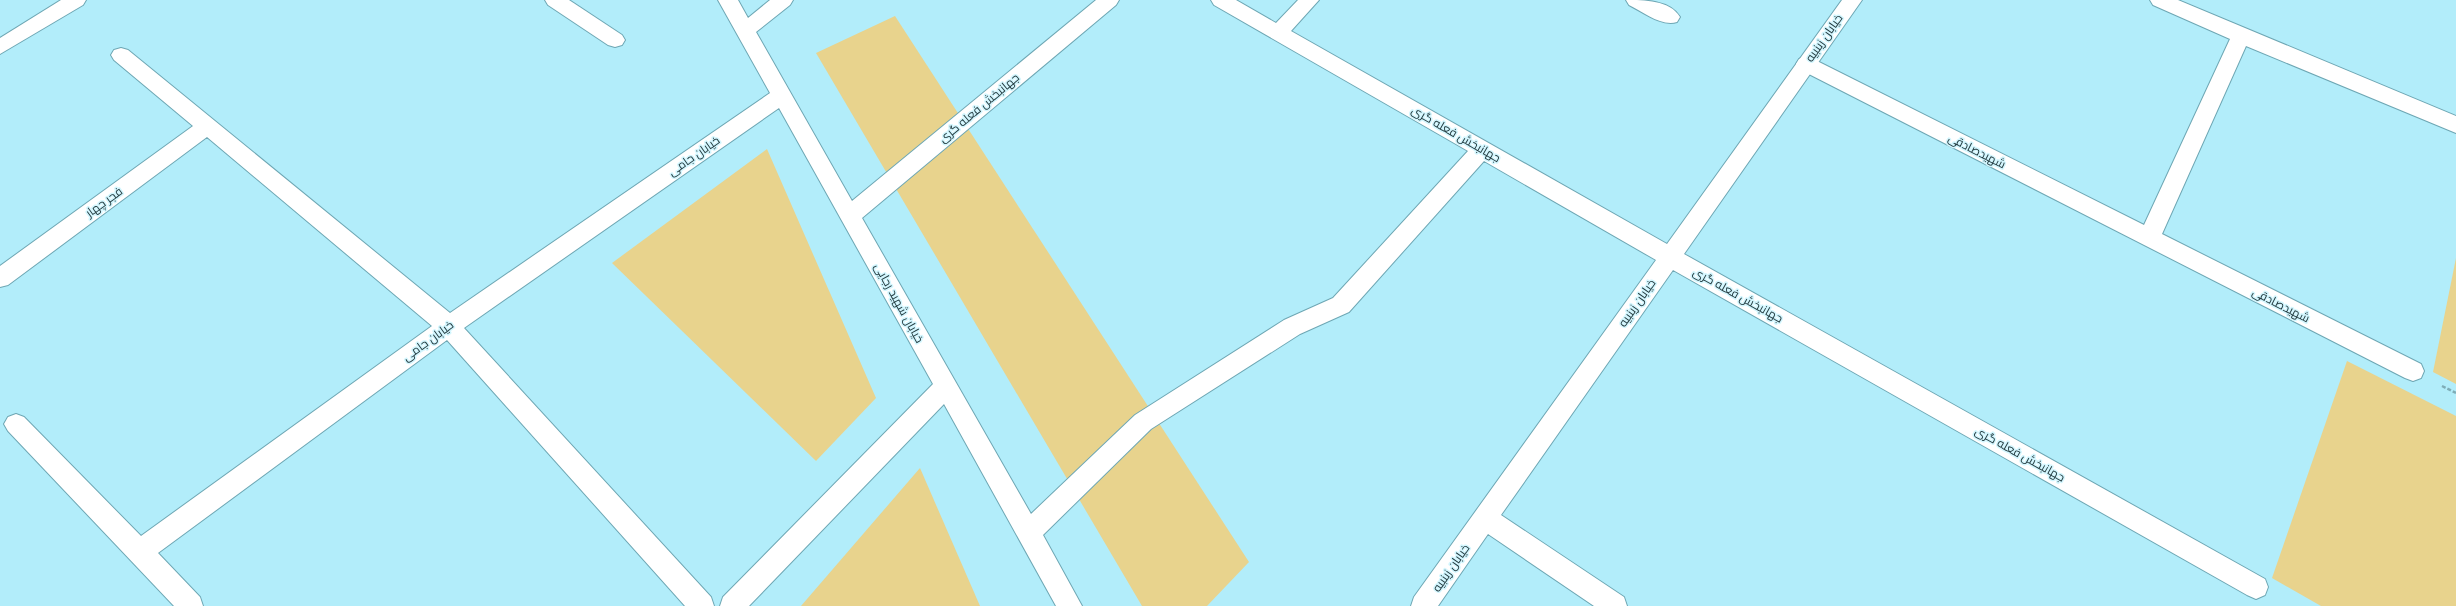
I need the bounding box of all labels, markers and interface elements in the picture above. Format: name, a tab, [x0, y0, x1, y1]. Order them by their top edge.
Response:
street label: خیابان زینبیه	[1802, 11, 1846, 65]
street label: جهانبخش فعله گری	[935, 70, 1023, 146]
street label: جهانبخش فعله گری	[1408, 102, 1504, 166]
street label: شهیدصادقی	[1946, 130, 2009, 172]
street label: خیابان جامی	[665, 132, 723, 180]
street label: فجر چهار	[81, 183, 126, 222]
street label: خیابان شهید رجایی	[870, 260, 928, 346]
street label: جهانبخش فعله گری	[1690, 264, 1786, 326]
street label: خیابان زینبیه	[1615, 276, 1659, 330]
street label: شهیدصادقی	[2250, 284, 2313, 326]
street label: خیابان جامی	[399, 317, 457, 365]
street label: جهانبخش فعله گری	[1972, 423, 2068, 485]
street label: خیابان زینبیه	[1429, 541, 1473, 595]

